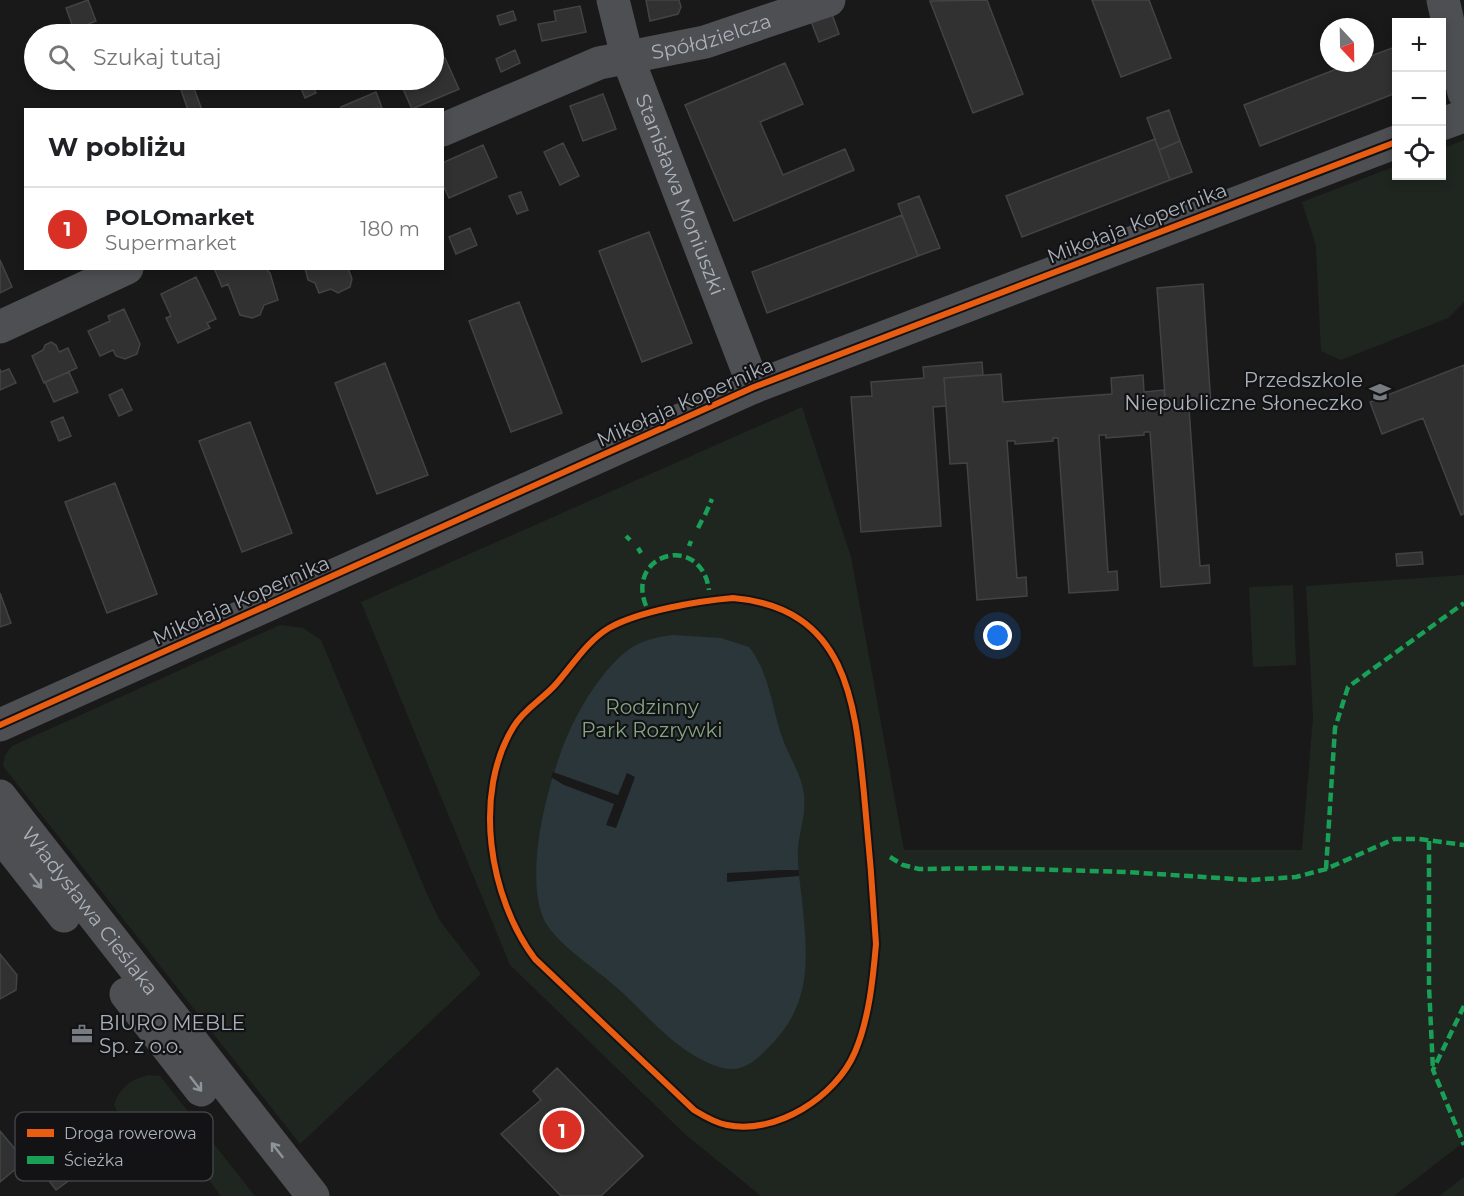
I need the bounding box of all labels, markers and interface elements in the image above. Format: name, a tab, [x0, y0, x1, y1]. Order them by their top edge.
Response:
street label: Spółdzielcza	[649, 8, 774, 64]
north arrow	[1320, 18, 1374, 72]
map controls	[1392, 18, 1446, 180]
button: +	[1392, 18, 1446, 72]
search box	[24, 24, 444, 90]
icon: search	[45, 41, 78, 74]
text: Szukaj tutaj	[93, 44, 221, 71]
button: −	[1392, 72, 1446, 126]
street label: Stanisława Moniuszki	[631, 91, 730, 298]
button: locate	[1392, 126, 1446, 180]
text: W pobliżu	[48, 131, 186, 163]
street label: Mikołaja Kopernika	[1044, 178, 1230, 268]
text: POLOmarket	[105, 204, 255, 231]
text: 1	[64, 217, 71, 241]
text: 180 m	[360, 217, 420, 241]
text: Supermarket	[105, 231, 237, 255]
street label: Mikołaja Kopernika	[593, 352, 777, 452]
place label: Przedszkole Niepubliczne Słoneczko	[1124, 368, 1363, 415]
school or university icon: Przedszkole Niepubliczne Słoneczko	[1368, 380, 1392, 404]
street label: Mikołaja Kopernika	[149, 550, 333, 650]
your location	[983, 621, 1012, 650]
park label: Rodzinny Park Rozrywki	[581, 695, 723, 742]
street label: Władysława Cieślaka	[17, 822, 163, 1000]
one-way arrow	[30, 873, 43, 889]
place label: BIURO MEBLE Sp. z o.o.	[99, 1011, 245, 1058]
office icon: BIURO MEBLE Sp. z o.o.	[70, 1022, 94, 1046]
one-way arrow	[189, 1075, 202, 1091]
pin: 1	[542, 1108, 582, 1152]
legend	[15, 1112, 213, 1181]
text: Droga rowerowa	[64, 1124, 197, 1143]
one-way arrow	[270, 1142, 283, 1158]
text: Ścieżka	[64, 1151, 124, 1170]

